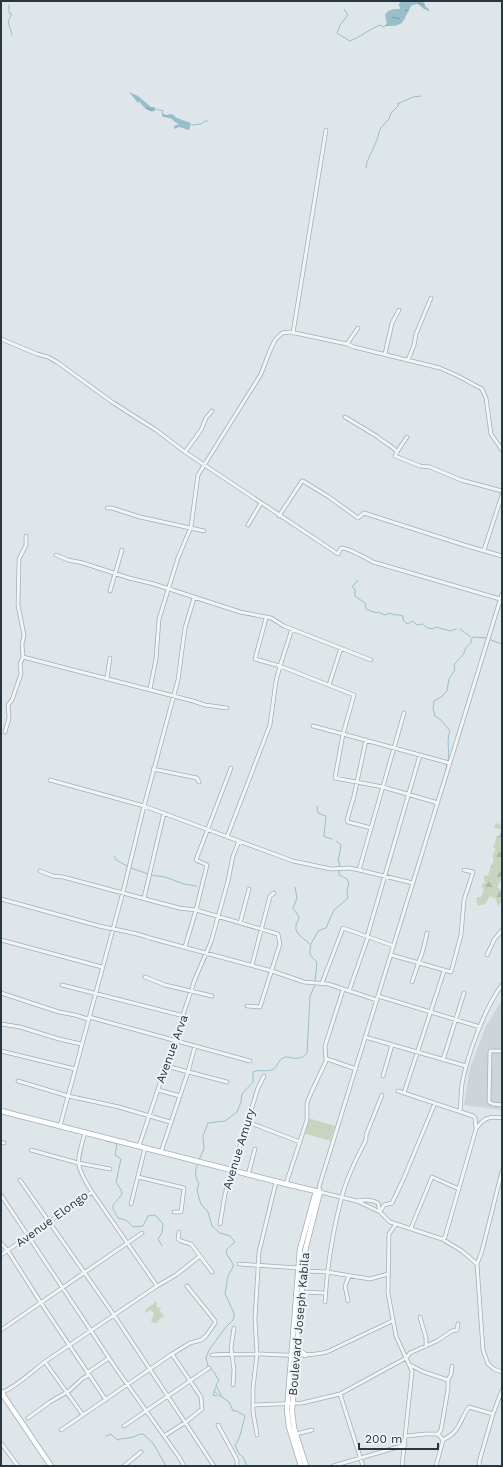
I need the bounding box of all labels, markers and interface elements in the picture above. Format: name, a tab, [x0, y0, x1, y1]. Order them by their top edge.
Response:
street label: Avenue Arva	[153, 1013, 191, 1085]
street label: Avenue Amury	[220, 1106, 258, 1191]
street label: Avenue Elongo	[13, 1188, 91, 1250]
street label: Boulevard Joseph Kabila	[286, 1252, 312, 1396]
scale bar	[359, 1425, 438, 1451]
text: 200 m	[365, 1432, 402, 1446]

